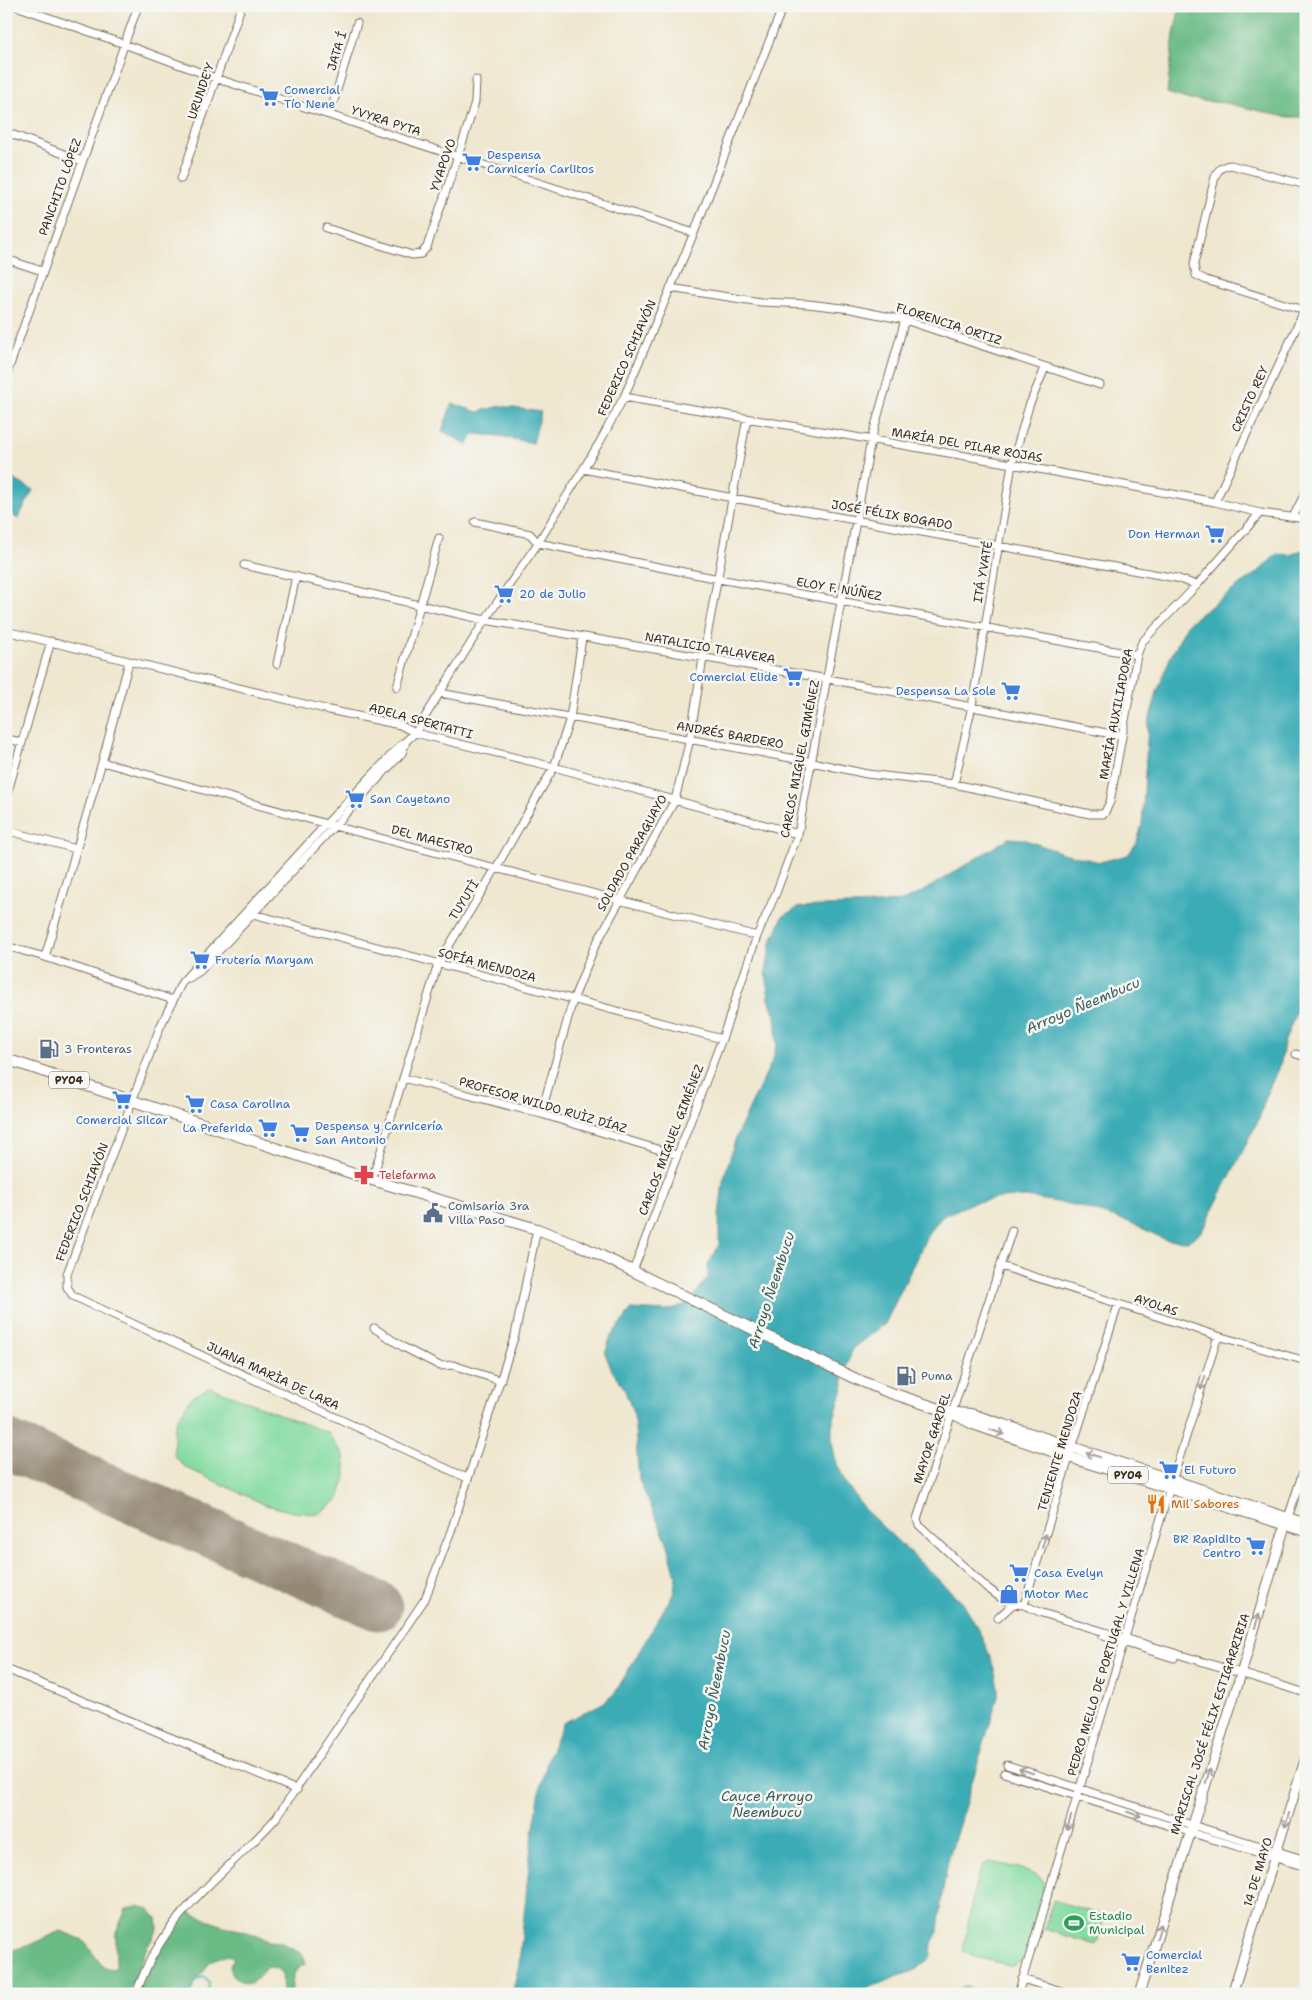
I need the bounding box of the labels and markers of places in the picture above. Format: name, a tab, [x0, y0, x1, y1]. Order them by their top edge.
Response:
place label: Comercial Tío Nene	[284, 82, 341, 112]
supermarket icon: Comercial Tío Nene	[258, 86, 280, 108]
place label: Despensa Carnicería Carlitos	[487, 147, 594, 177]
supermarket icon: Despensa Carnicería Carlitos	[461, 151, 483, 173]
supermarket icon: Don Herman	[1204, 523, 1226, 545]
place label: Don Herman	[1128, 526, 1200, 542]
supermarket icon: 20 de Julio	[493, 583, 515, 605]
place label: 20 de Julio	[519, 586, 586, 602]
supermarket icon: Comercial Elide	[782, 666, 804, 688]
place label: Comercial Elide	[689, 669, 778, 685]
supermarket icon: Despensa La Sole	[1000, 680, 1022, 702]
place label: Despensa La Sole	[896, 683, 996, 699]
supermarket icon: San Cayetano	[344, 788, 366, 810]
place label: San Cayetano	[370, 791, 450, 807]
supermarket icon: Frutería Maryam	[189, 949, 211, 971]
place label: Frutería Maryam	[215, 952, 314, 968]
fuel station icon: 3 Fronteras	[38, 1038, 60, 1060]
place label: 3 Fronteras	[64, 1041, 132, 1057]
supermarket icon: Comercial Silcar	[111, 1089, 133, 1111]
supermarket icon: Casa Carolina	[184, 1093, 206, 1115]
place label: Casa Carolina	[210, 1096, 291, 1112]
place label: Comercial Silcar	[76, 1112, 169, 1128]
supermarket icon: La Preferida	[257, 1117, 279, 1139]
place label: Despensa y Carnicería San Antonio	[315, 1118, 443, 1148]
place label: La Preferida	[183, 1120, 254, 1136]
supermarket icon: Despensa y Carnicería San Antonio	[289, 1122, 311, 1144]
pharmacy icon: Telefarma	[353, 1164, 375, 1186]
place label: Telefarma	[379, 1167, 436, 1183]
place label: Comisaría 3ra Villa Paso	[448, 1198, 530, 1228]
public building icon: Comisaría 3ra Villa Paso	[422, 1202, 444, 1224]
fuel station icon: Puma	[895, 1365, 917, 1387]
place label: Puma	[921, 1368, 953, 1384]
supermarket icon: El Futuro	[1158, 1459, 1180, 1481]
place label: El Futuro	[1184, 1462, 1236, 1478]
restaurant icon: Mil Sabores	[1145, 1493, 1167, 1515]
place label: Mil Sabores	[1171, 1496, 1239, 1512]
place label: BR Rapidito Centro	[1173, 1531, 1241, 1561]
supermarket icon: BR Rapidito Centro	[1245, 1535, 1267, 1557]
supermarket icon: Casa Evelyn	[1008, 1562, 1030, 1584]
place label: Casa Evelyn	[1034, 1565, 1103, 1581]
shop icon: Motor Mec	[998, 1583, 1020, 1605]
place label: Motor Mec	[1024, 1586, 1089, 1602]
place label: Estadio Municipal	[1089, 1908, 1145, 1938]
sports icon: Estadio Municipal	[1063, 1912, 1085, 1934]
place label: Comercial Benitez	[1146, 1947, 1203, 1977]
supermarket icon: Comercial Benitez	[1120, 1951, 1142, 1973]

